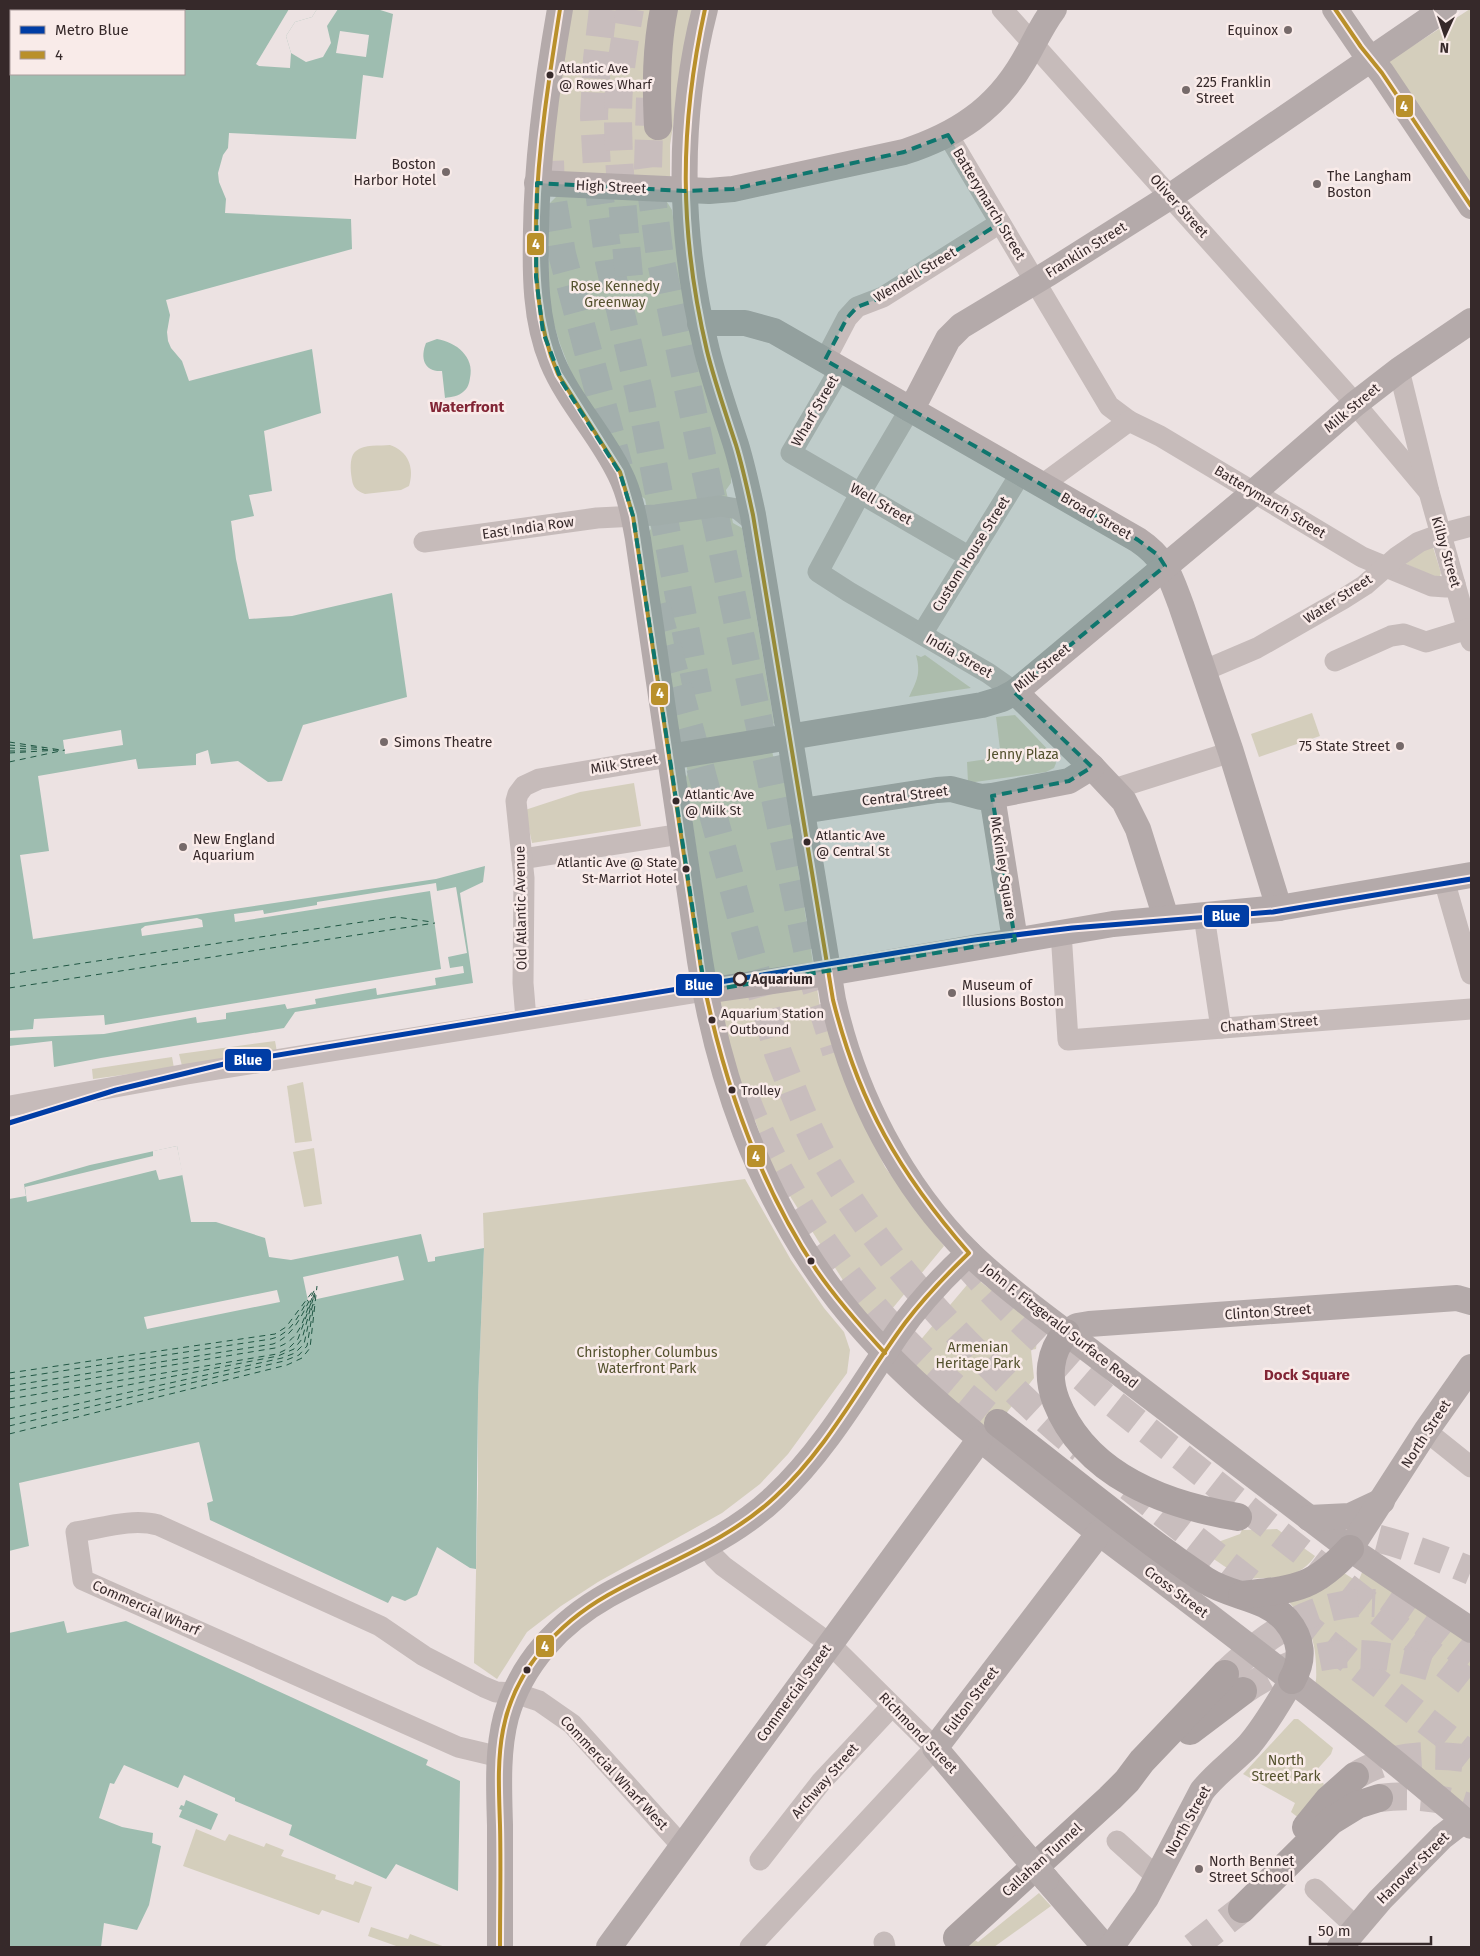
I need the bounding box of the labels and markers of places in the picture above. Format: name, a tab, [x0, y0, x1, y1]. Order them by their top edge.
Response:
place label: Equinox	[1227, 22, 1278, 39]
marker: Equinox	[1282, 24, 1294, 36]
place label: Atlantic Ave @ Rowes Wharf	[559, 61, 653, 92]
marker: Atlantic Ave @ Rowes Wharf	[545, 70, 555, 80]
place label: 225 Franklin Street	[1196, 74, 1271, 107]
marker: 225 Franklin Street	[1180, 84, 1192, 96]
place label: Boston Harbor Hotel	[354, 156, 436, 189]
marker: Boston Harbor Hotel	[440, 166, 452, 178]
place label: The Langham Boston	[1327, 168, 1412, 201]
marker: The Langham Boston	[1311, 178, 1323, 190]
place label: Simons Theatre	[394, 734, 492, 751]
marker: Simons Theatre	[378, 736, 390, 748]
place label: 75 State Street	[1299, 738, 1391, 755]
marker: 75 State Street	[1394, 740, 1406, 752]
place label: Atlantic Ave @ Milk St	[685, 787, 754, 818]
marker: Atlantic Ave @ Milk St	[671, 796, 681, 806]
place label: Atlantic Ave @ Central St	[816, 828, 890, 859]
place label: New England Aquarium	[193, 831, 275, 864]
marker: Atlantic Ave @ Central St	[802, 837, 812, 847]
marker: New England Aquarium	[177, 841, 189, 853]
place label: Atlantic Ave @ State St-Marriot Hotel	[557, 855, 677, 886]
marker: Atlantic Ave @ State St-Marriot Hotel	[681, 864, 691, 874]
place label: Aquarium	[750, 971, 813, 988]
marker: Aquarium	[733, 972, 747, 986]
place label: Museum of Illusions Boston	[962, 977, 1064, 1010]
marker: Museum of Illusions Boston	[946, 987, 958, 999]
place label: Aquarium Station - Outbound	[721, 1006, 824, 1037]
marker: Aquarium Station - Outbound	[707, 1015, 717, 1025]
place label: Trolley	[741, 1083, 781, 1098]
marker: Trolley	[727, 1085, 737, 1095]
unlabelled marker	[806, 1256, 816, 1266]
unlabelled marker	[522, 1665, 532, 1675]
place label: North Bennet Street School	[1209, 1853, 1295, 1886]
marker: North Bennet Street School	[1193, 1863, 1205, 1875]

